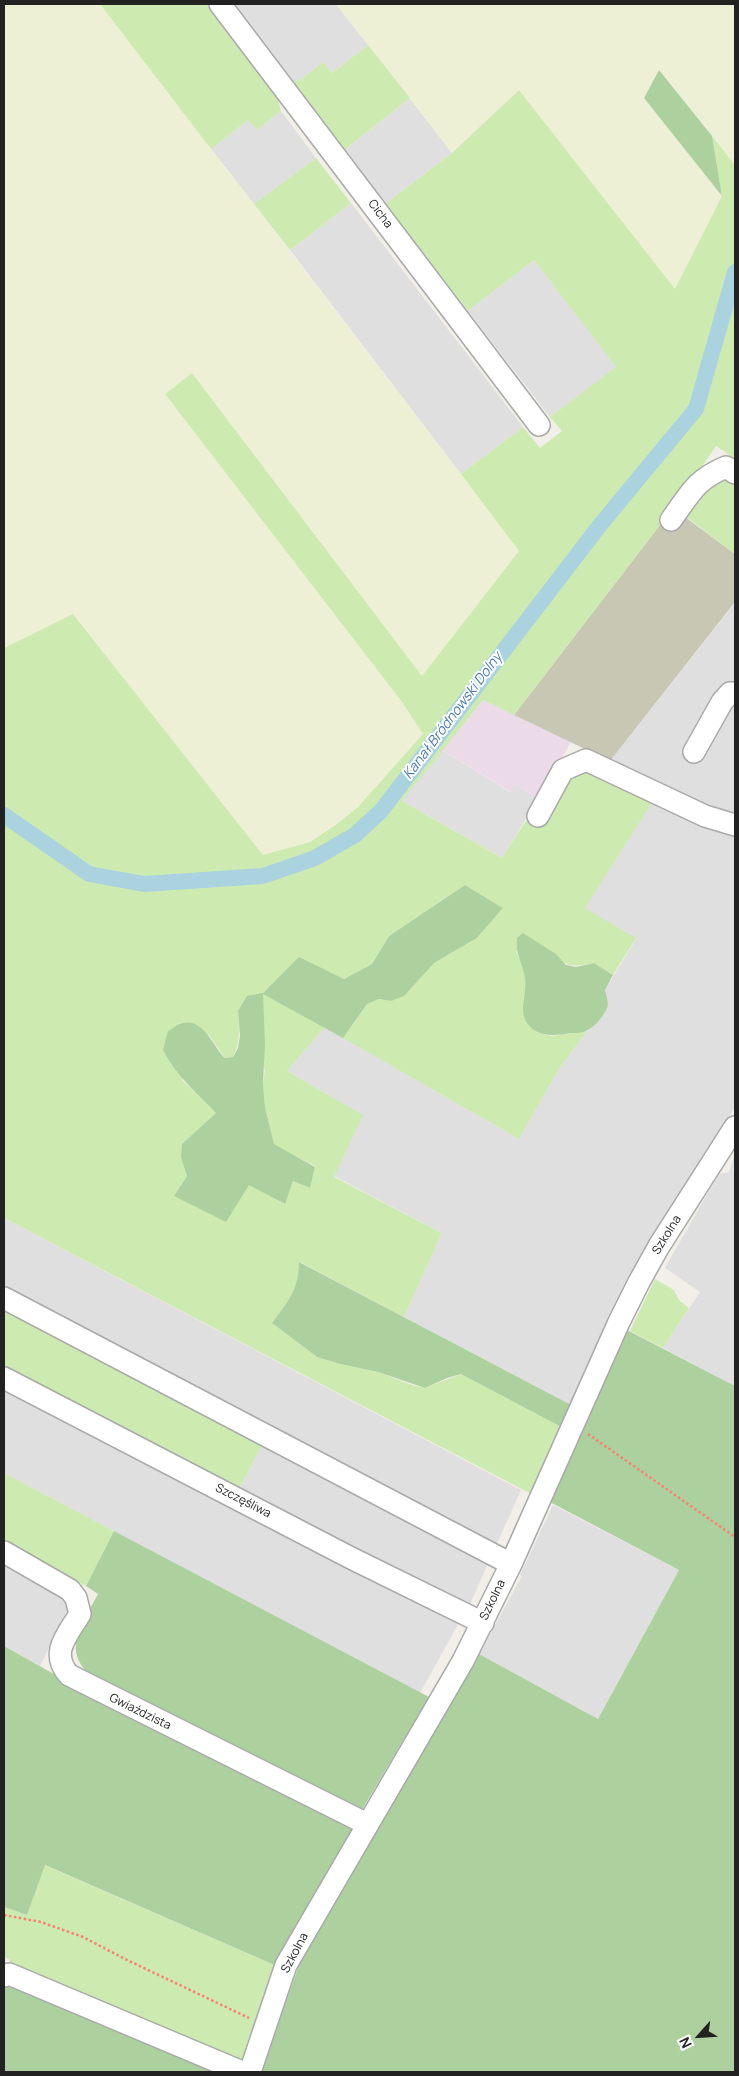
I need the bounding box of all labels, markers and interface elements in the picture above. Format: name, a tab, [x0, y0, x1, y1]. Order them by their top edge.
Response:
street label: Cicha	[365, 197, 395, 231]
water label: Kanał Bródnowski Dolny	[400, 650, 506, 782]
street label: Szkolna	[649, 1213, 685, 1257]
street label: Szczęśliwa	[213, 1481, 273, 1521]
street label: Szkolna	[477, 1577, 509, 1623]
street label: Gwiaździsta	[107, 1691, 173, 1733]
street label: Szkolna	[278, 1931, 312, 1975]
north arrow	[674, 2011, 724, 2061]
text: N	[674, 2034, 696, 2051]

